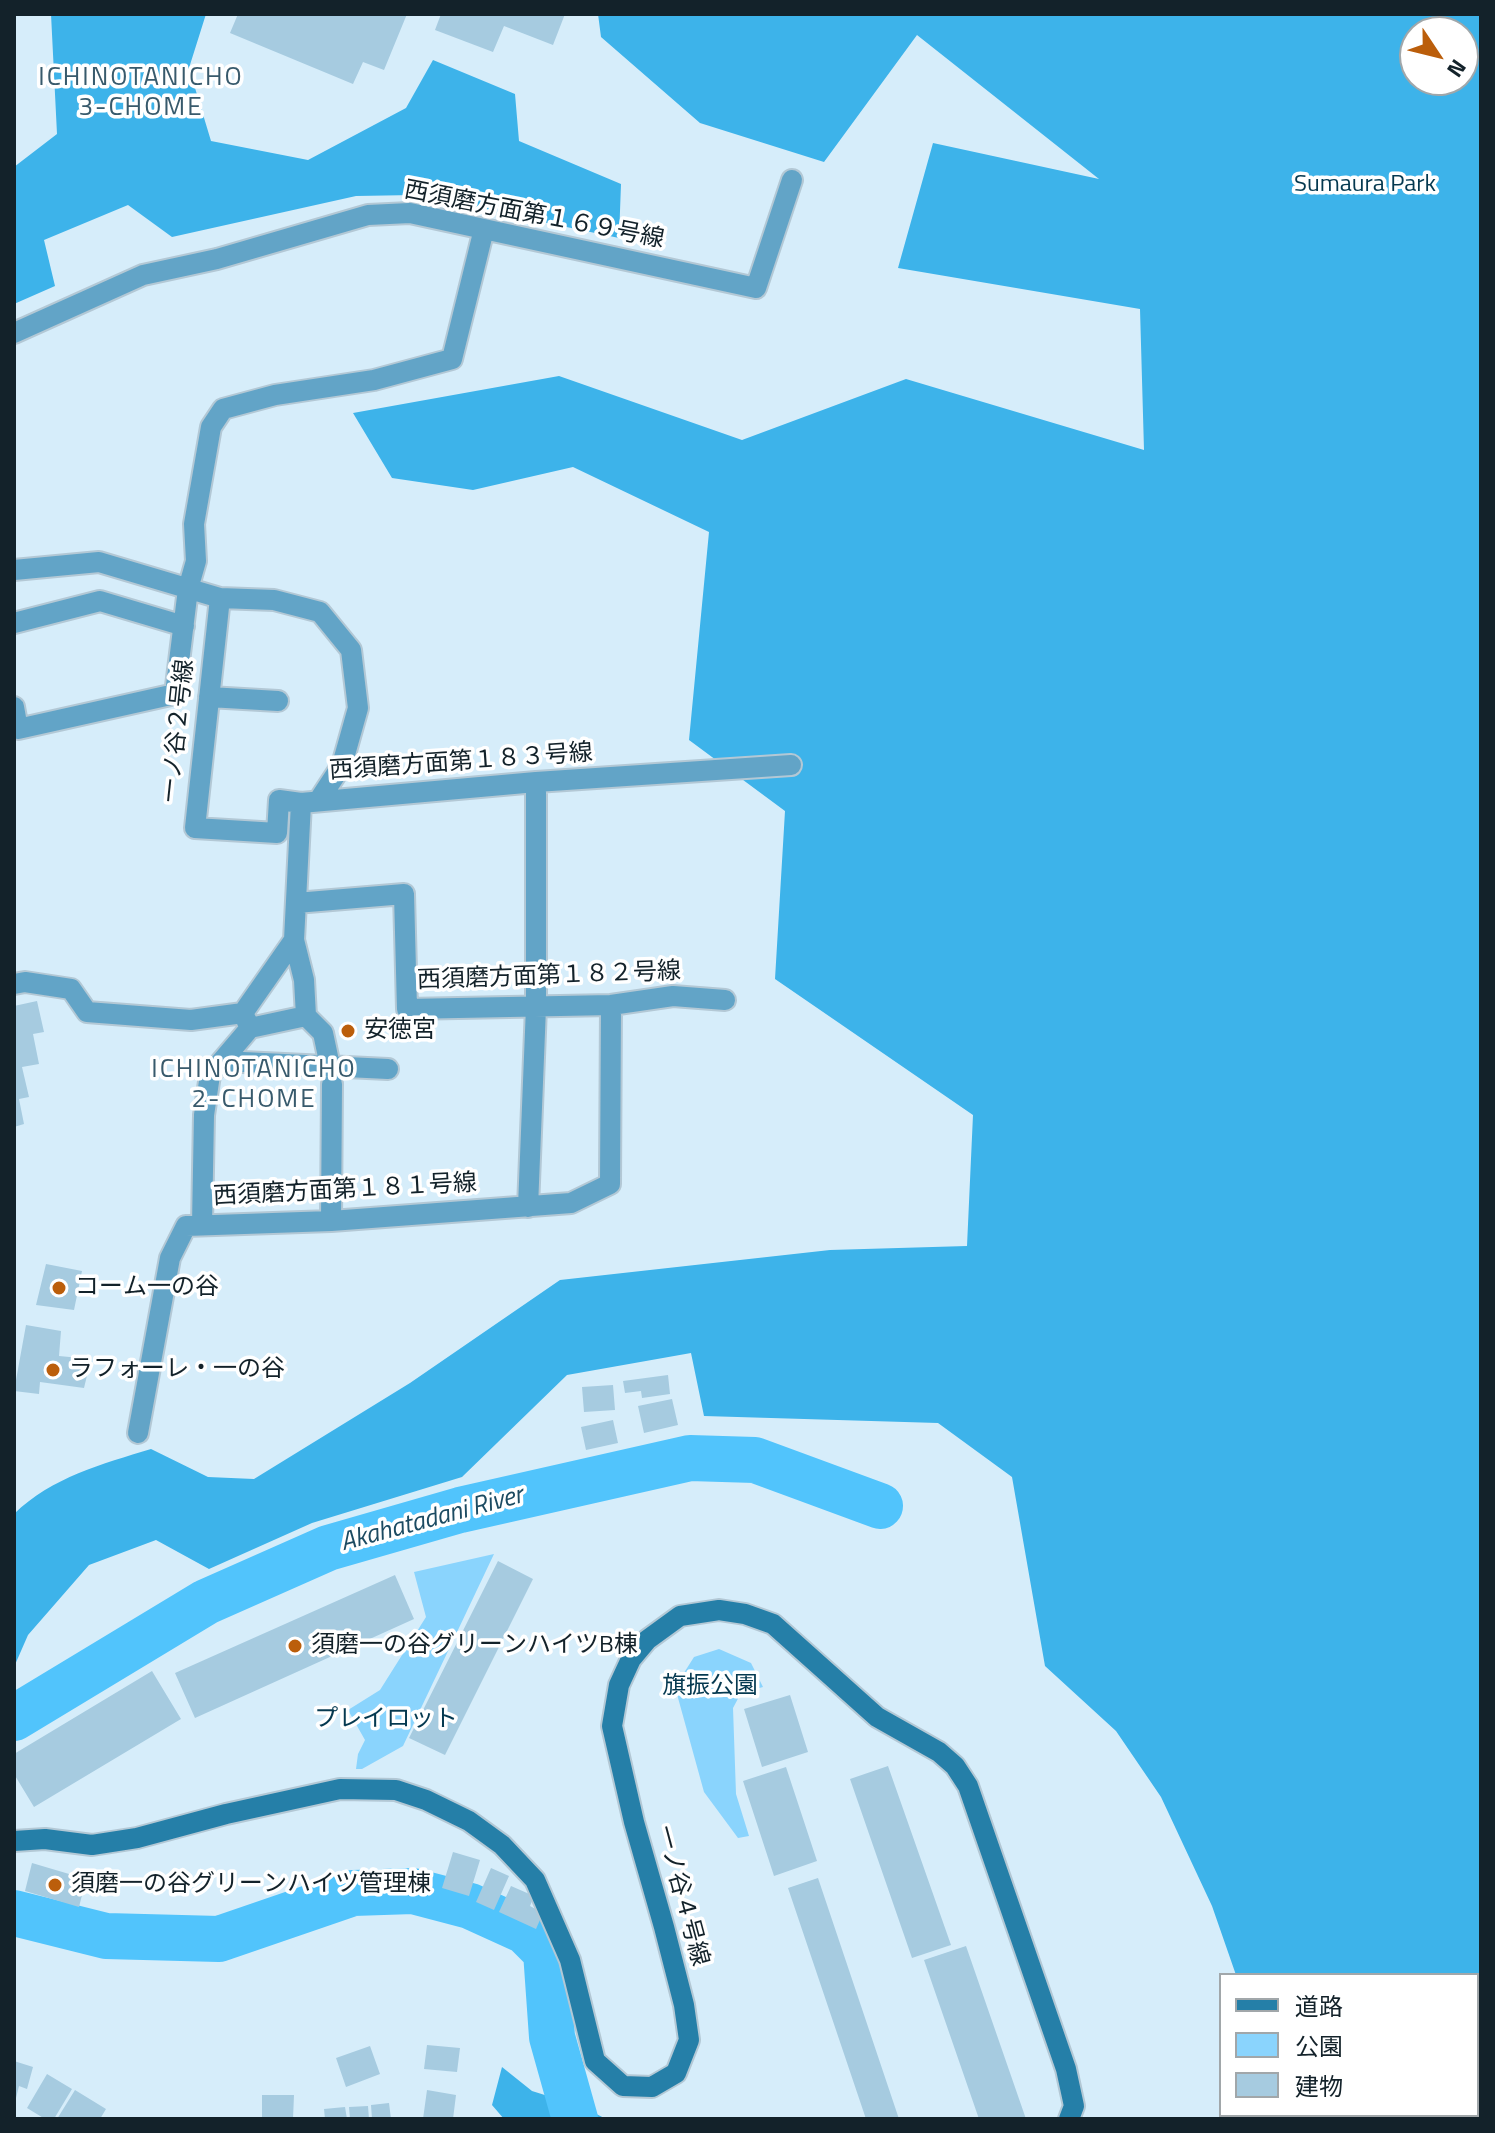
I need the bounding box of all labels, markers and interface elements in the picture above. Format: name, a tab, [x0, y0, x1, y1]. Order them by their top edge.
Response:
north arrow	[1399, 16, 1479, 96]
text: N	[1439, 53, 1475, 85]
district label: ICHINOTANICHO 3-CHOME	[38, 63, 244, 124]
park label: Sumaura Park	[1294, 171, 1436, 199]
street label: 西須磨方面第１６９号線	[402, 177, 666, 255]
street label: 一ノ谷２号線	[157, 658, 201, 804]
street label: 西須磨方面第１８３号線	[328, 739, 594, 787]
street label: 西須磨方面第１８２号線	[417, 958, 681, 996]
place label: 安徳宮	[364, 1017, 436, 1045]
marker: 安徳宮	[339, 1022, 357, 1040]
district label: ICHINOTANICHO 2-CHOME	[151, 1055, 357, 1116]
street label: 西須磨方面第１８１号線	[212, 1170, 478, 1212]
place label: コーム一の谷	[75, 1274, 219, 1302]
marker: コーム一の谷	[50, 1279, 68, 1297]
place label: ラフォーレ・一の谷	[69, 1356, 285, 1384]
marker: ラフォーレ・一の谷	[44, 1361, 62, 1379]
water label: Akahatadani River	[337, 1481, 527, 1559]
place label: 須磨一の谷グリーンハイツB棟	[311, 1632, 638, 1660]
marker: 須磨一の谷グリーンハイツB棟	[286, 1637, 304, 1655]
park label: 旗振公園	[662, 1673, 758, 1701]
park label: プレイロット	[314, 1706, 458, 1734]
street label: 一ノ谷４号線	[648, 1823, 714, 1969]
place label: 須磨一の谷グリーンハイツ管理棟	[71, 1871, 431, 1899]
marker: 須磨一の谷グリーンハイツ管理棟	[46, 1876, 64, 1894]
legend	[1219, 1973, 1479, 2117]
text: 道路	[1295, 1988, 1343, 2024]
text: 公園	[1295, 2028, 1343, 2064]
text: 建物	[1295, 2068, 1343, 2104]

